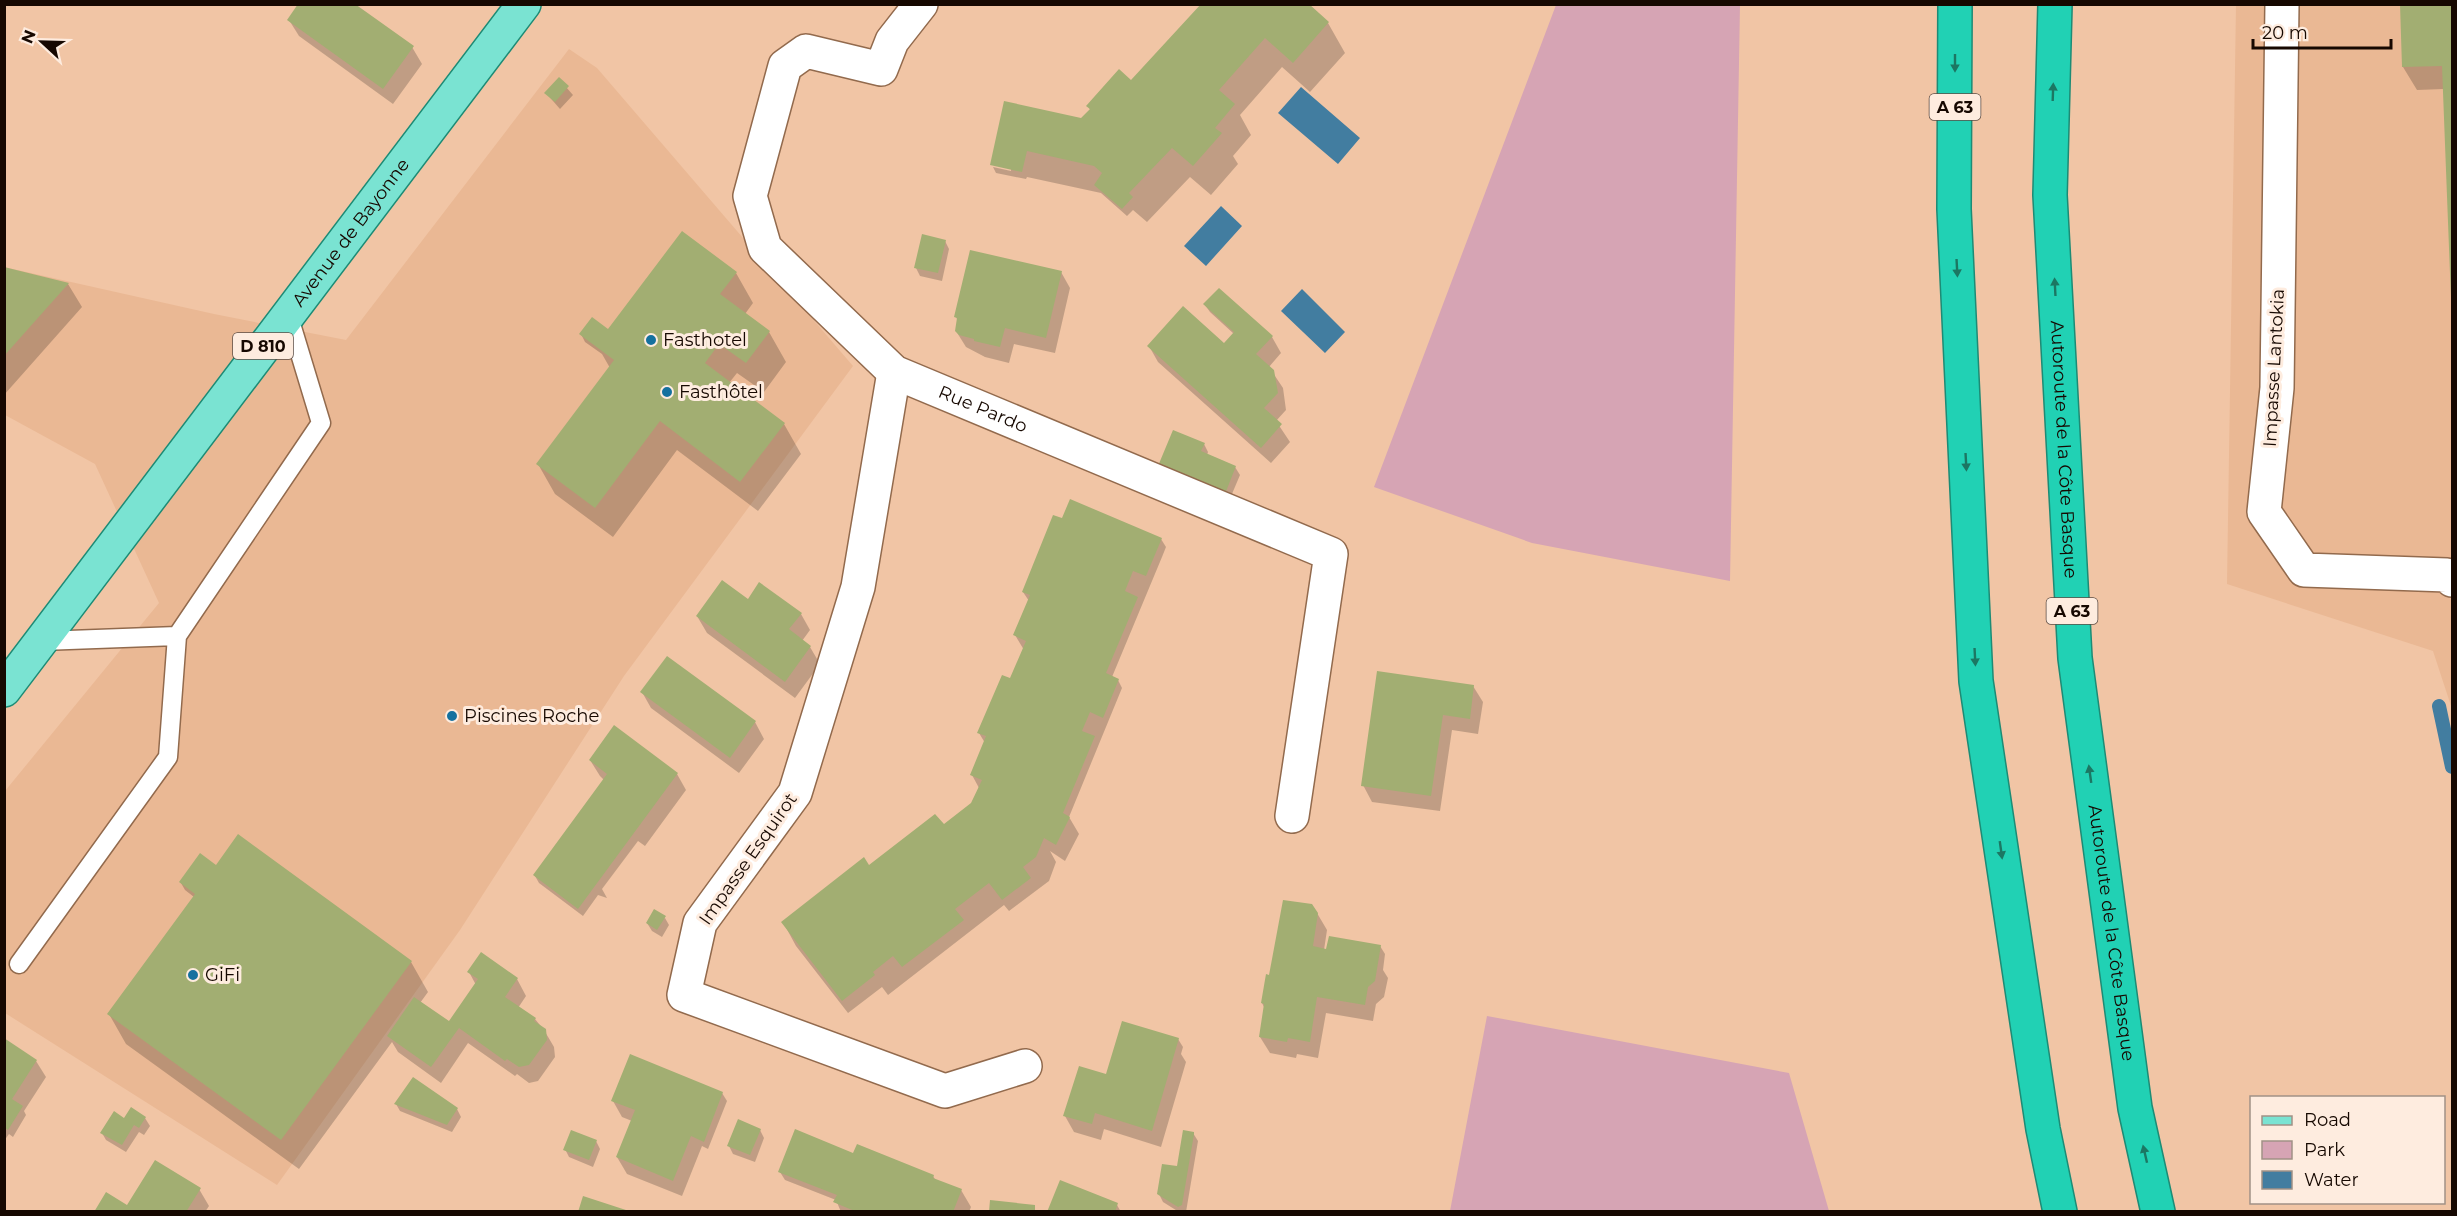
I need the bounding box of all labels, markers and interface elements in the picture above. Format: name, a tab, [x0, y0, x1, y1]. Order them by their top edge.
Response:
north arrow	[12, 12, 72, 72]
scale bar	[2253, 12, 2391, 50]
text: 20 m	[2262, 22, 2308, 44]
text: N	[17, 27, 40, 46]
one-way arrow	[1950, 53, 1960, 72]
one-way arrow	[2048, 83, 2058, 102]
road number: A 63	[1930, 94, 1980, 120]
street label: Avenue de Bayonne	[287, 154, 414, 311]
one-way arrow	[1952, 258, 1962, 277]
one-way arrow	[2051, 278, 2060, 297]
street label: Impasse Lantokia	[2259, 288, 2289, 448]
street label: Autoroute de la Côte Basque	[2046, 320, 2082, 579]
place label: Fasthotel	[663, 329, 747, 351]
road number: D 810	[233, 333, 293, 359]
marker: Fasthotel	[644, 333, 658, 347]
place label: Fasthôtel	[679, 381, 763, 403]
street label: Rue Pardo	[935, 381, 1031, 437]
marker: Fasthôtel	[660, 385, 674, 399]
one-way arrow	[1962, 453, 1971, 472]
road number: A 63	[2046, 598, 2098, 624]
one-way arrow	[1971, 648, 1980, 667]
place label: Piscines Roche	[464, 705, 599, 727]
marker: Piscines Roche	[445, 709, 459, 723]
one-way arrow	[2086, 765, 2095, 784]
street label: Impasse Esquirot	[694, 789, 802, 929]
street label: Autoroute de la Côte Basque	[2084, 803, 2140, 1063]
one-way arrow	[1997, 841, 2006, 860]
place label: GiFi	[205, 964, 240, 986]
marker: GiFi	[186, 968, 200, 982]
legend	[2250, 1096, 2445, 1204]
text: Road	[2304, 1109, 2351, 1131]
text: Park	[2304, 1139, 2345, 1161]
one-way arrow	[2140, 1145, 2149, 1164]
text: Water	[2304, 1169, 2359, 1191]

